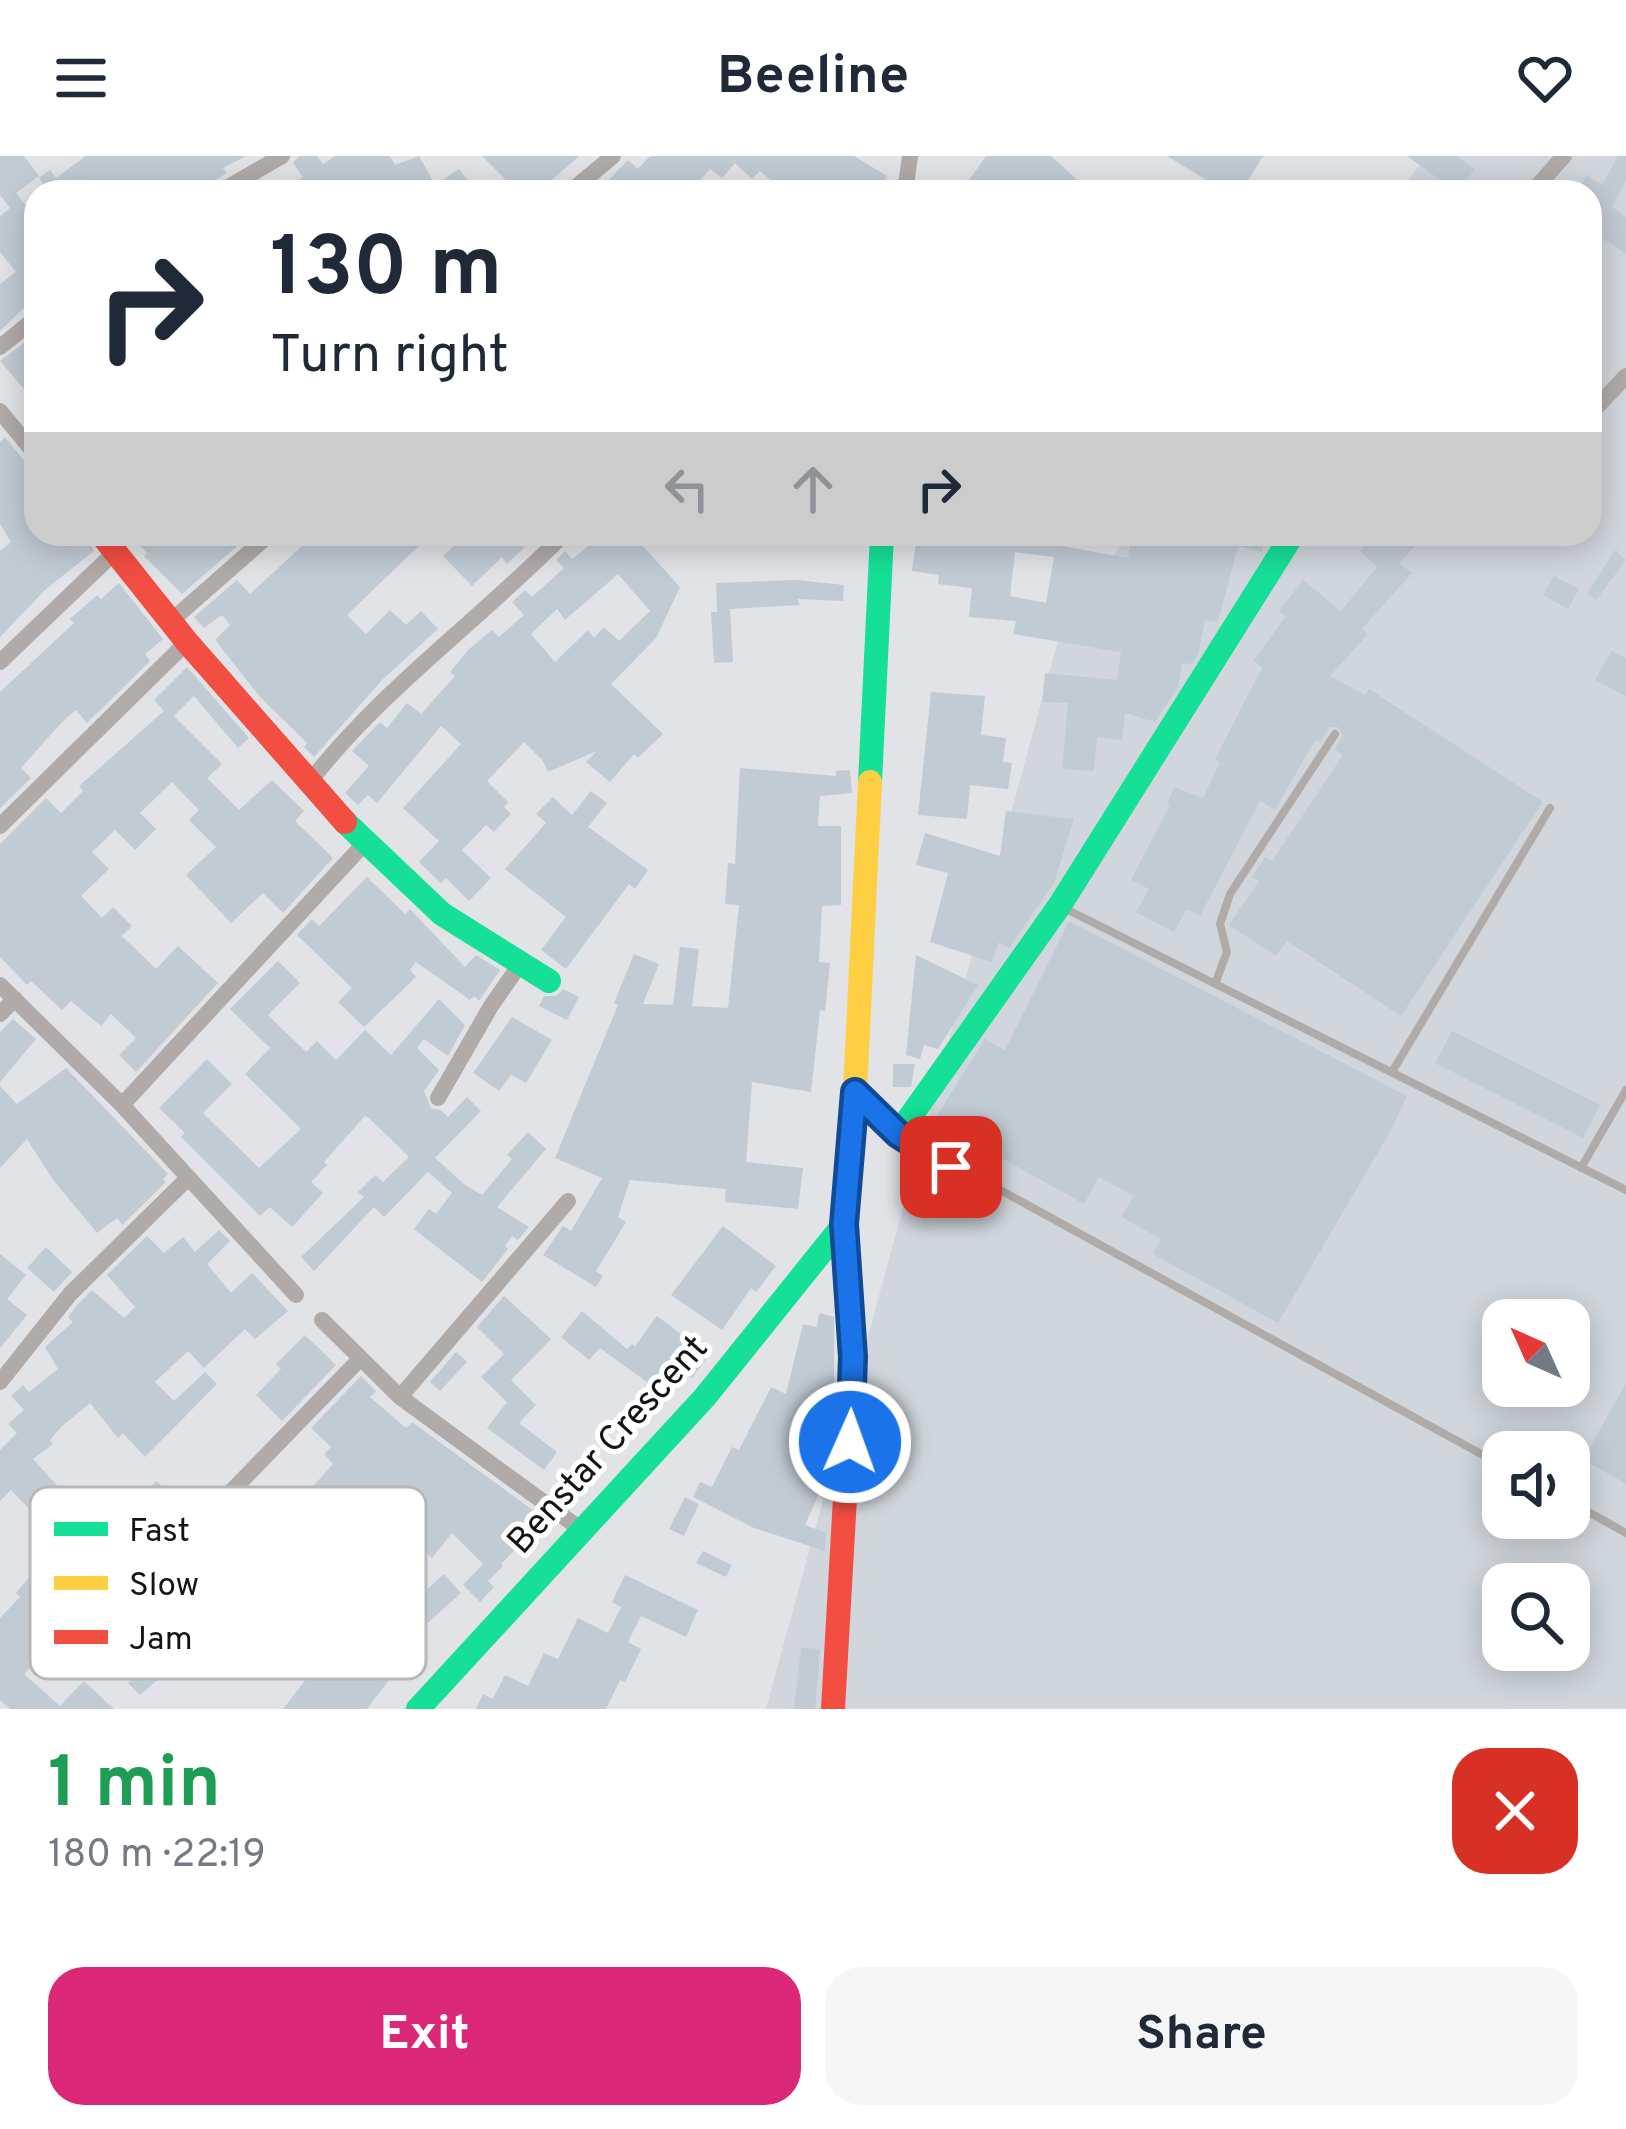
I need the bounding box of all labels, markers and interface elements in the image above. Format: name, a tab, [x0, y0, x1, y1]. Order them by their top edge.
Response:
text: Beeline	[717, 44, 909, 113]
icon: menu	[48, 45, 114, 111]
icon: heart	[1512, 45, 1578, 111]
text: 130 m	[270, 219, 502, 325]
icon: right	[72, 228, 228, 384]
text: Turn right	[270, 323, 509, 392]
icon: left	[654, 456, 720, 522]
icon: ahead	[780, 456, 846, 522]
icon: right	[906, 456, 972, 522]
pin	[900, 1116, 1002, 1218]
icon: arrive	[918, 1134, 984, 1200]
north arrow	[1482, 1299, 1590, 1407]
map controls	[1482, 1299, 1590, 1671]
street label: Benstar Crescent	[499, 1327, 719, 1565]
position arrow	[787, 1379, 913, 1505]
button: sound	[1482, 1431, 1590, 1539]
legend	[30, 1487, 426, 1679]
text: Fast	[129, 1512, 190, 1554]
button: search	[1482, 1563, 1590, 1671]
text: Slow	[129, 1566, 199, 1608]
text: Jam	[129, 1620, 193, 1662]
text: 1 min	[48, 1741, 221, 1833]
button: close	[1452, 1748, 1578, 1874]
text: 180 m · 22:19	[48, 1832, 266, 1881]
button: Exit	[48, 1967, 801, 2105]
button: Share	[825, 1967, 1578, 2105]

